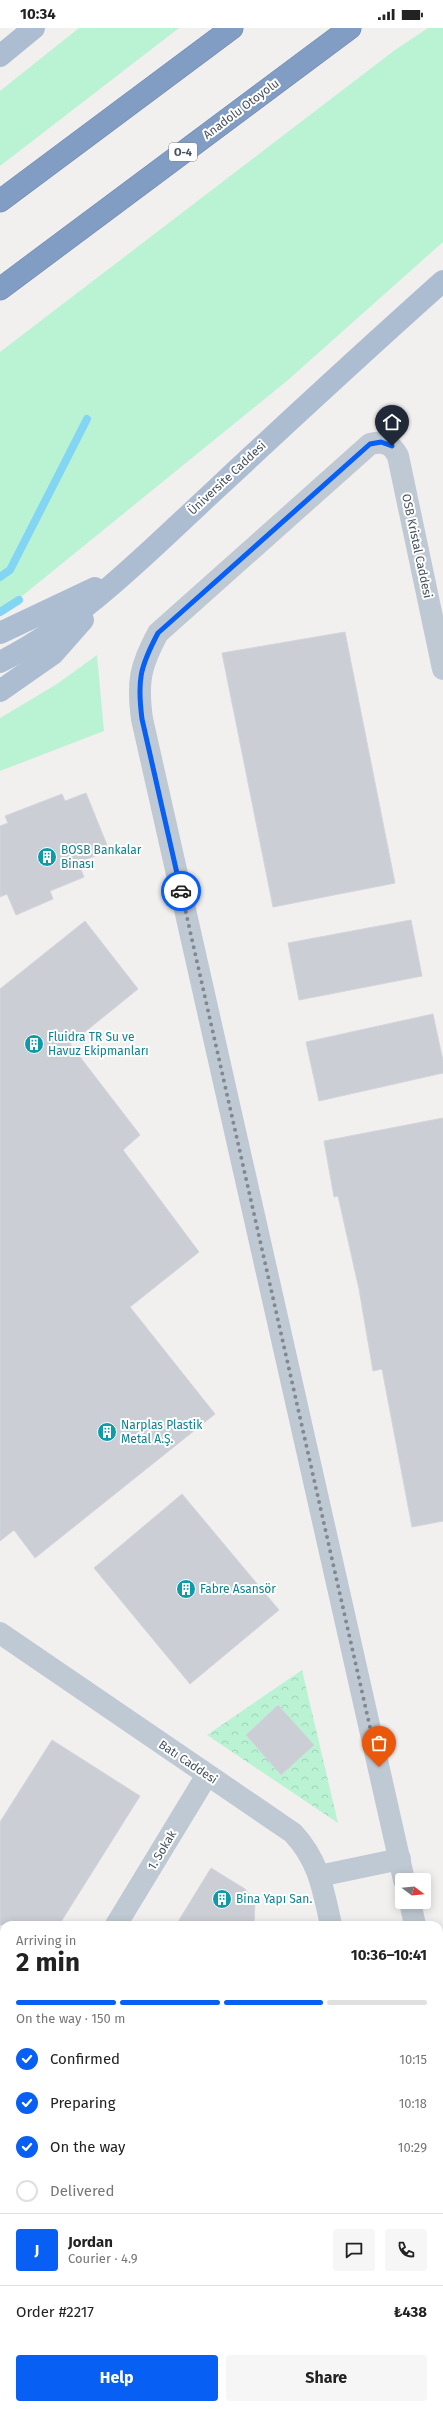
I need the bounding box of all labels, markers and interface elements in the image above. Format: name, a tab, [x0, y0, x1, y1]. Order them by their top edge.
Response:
text: 10:34	[20, 5, 56, 23]
street label: Anadolu Otoyolu	[200, 76, 282, 142]
road number: O-4	[169, 143, 197, 161]
pin	[375, 405, 409, 446]
icon: home	[381, 411, 403, 433]
street label: Üniversite Caddesi	[184, 437, 269, 518]
street label: OSB Kristal Caddesi	[399, 493, 435, 599]
place label: BOSB Bankalar Binası	[61, 843, 142, 871]
building icon: BOSB Bankalar Binası	[36, 846, 58, 868]
courier	[161, 871, 201, 911]
icon: car	[170, 880, 192, 902]
place label: Fluidra TR Su ve Havuz Ekipmanları	[48, 1030, 149, 1058]
building icon: Fluidra TR Su ve Havuz Ekipmanları	[23, 1033, 45, 1055]
place label: Narplas Plastik Metal A.Ş.	[121, 1418, 203, 1446]
building icon: Narplas Plastik Metal A.Ş.	[96, 1421, 118, 1443]
building icon: Fabre Asansör	[175, 1578, 197, 1600]
place label: Fabre Asansör	[200, 1582, 276, 1596]
pin	[362, 1726, 396, 1767]
icon: bag	[368, 1732, 390, 1754]
street label: Batı Caddesi	[156, 1737, 220, 1787]
street label: 1. Sokak	[145, 1827, 180, 1872]
north arrow	[395, 1873, 431, 1909]
map controls	[395, 1873, 431, 1909]
building icon: Bina Yapı San.	[211, 1888, 233, 1910]
place label: Bina Yapı San.	[236, 1892, 312, 1906]
text: Arriving in	[16, 1933, 76, 1948]
text: 10:36–10:41	[351, 1946, 427, 1964]
text: 2 min	[16, 1947, 80, 1978]
text: On the way · 150 m	[16, 2011, 125, 2026]
icon: check	[16, 2048, 38, 2070]
text: Confirmed	[50, 2050, 120, 2068]
text: 10:15	[399, 2052, 427, 2067]
icon: check	[16, 2092, 38, 2114]
text: Preparing	[50, 2094, 115, 2112]
text: 10:18	[399, 2096, 427, 2111]
icon: check	[16, 2136, 38, 2158]
text: On the way	[50, 2138, 125, 2156]
text: 10:29	[398, 2140, 427, 2155]
text: Delivered	[50, 2182, 114, 2200]
button: chat	[333, 2229, 375, 2271]
button: phone	[385, 2229, 427, 2271]
text: Jordan	[68, 2233, 113, 2251]
text: J	[35, 2241, 39, 2259]
text: Courier · 4.9	[68, 2251, 138, 2266]
text: Order #2217	[16, 2303, 94, 2321]
text: ₺438	[394, 2303, 427, 2321]
button: Help	[16, 2355, 218, 2401]
button: Share	[226, 2355, 427, 2401]

